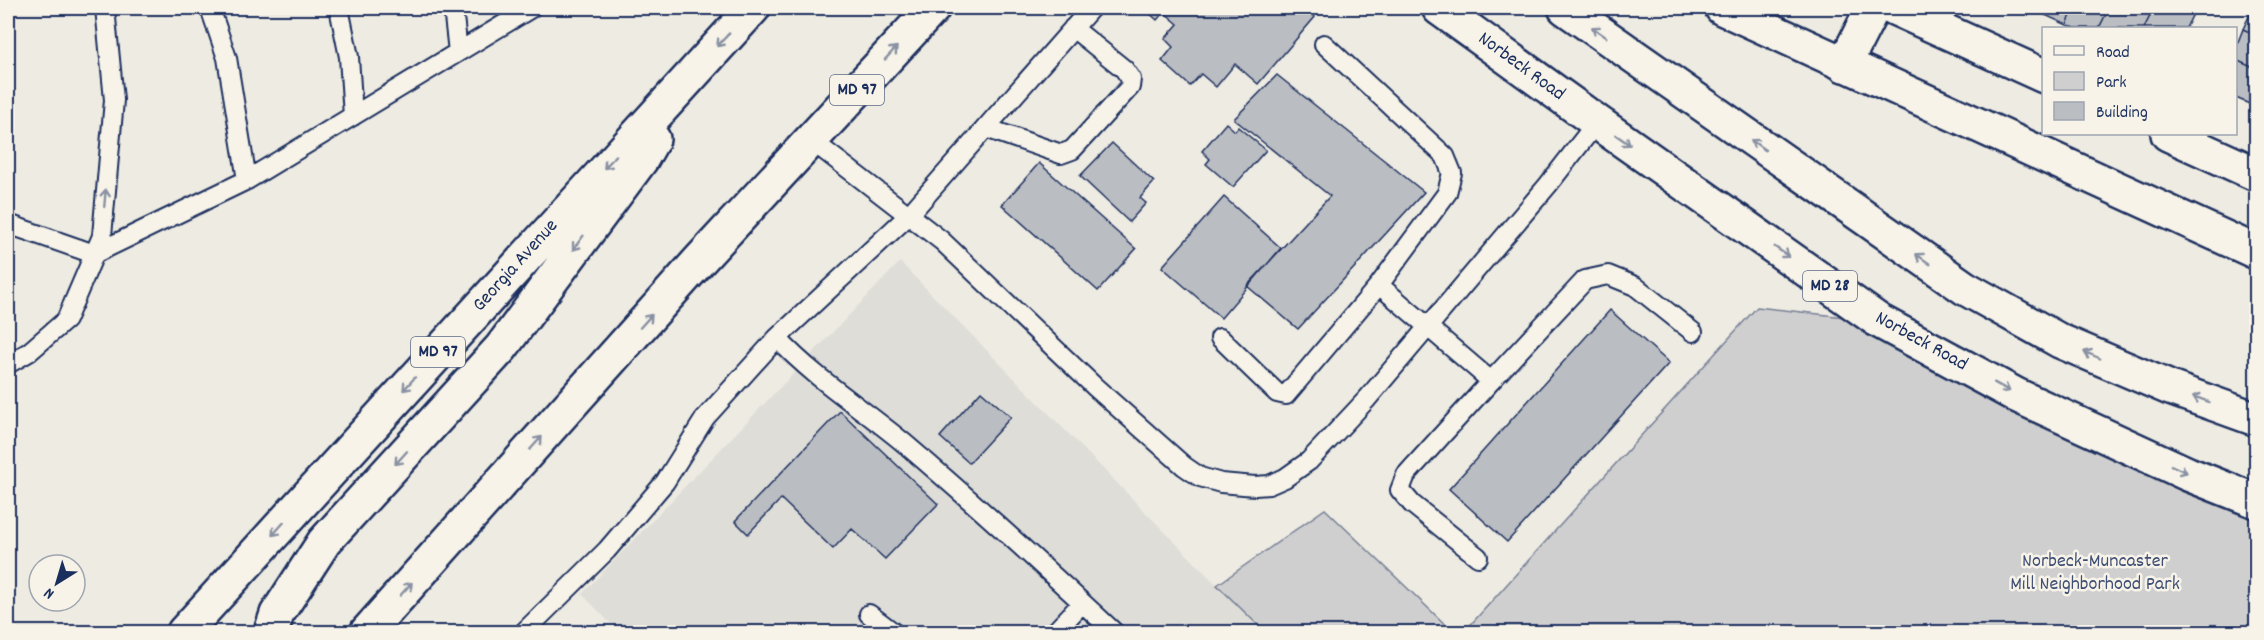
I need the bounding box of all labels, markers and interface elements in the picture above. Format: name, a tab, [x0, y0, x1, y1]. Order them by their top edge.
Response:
street label: Norbeck Road	[1472, 26, 1570, 108]
one-way arrow	[1592, 26, 1608, 38]
legend	[2042, 27, 2237, 135]
one-way arrow	[716, 32, 730, 47]
text: Road	[2096, 41, 2130, 66]
one-way arrow	[884, 45, 898, 60]
text: Park	[2096, 71, 2127, 96]
road number: MD 97	[830, 75, 884, 105]
text: Building	[2096, 101, 2148, 126]
one-way arrow	[1614, 134, 1630, 146]
one-way arrow	[1750, 139, 1766, 151]
one-way arrow	[604, 154, 618, 169]
one-way arrow	[100, 188, 111, 208]
street label: Georgia Avenue	[467, 213, 565, 319]
one-way arrow	[572, 235, 585, 251]
one-way arrow	[1774, 246, 1790, 258]
one-way arrow	[1915, 253, 1931, 265]
road number: MD 28	[1803, 271, 1857, 301]
street label: Norbeck Road	[1870, 305, 1972, 379]
one-way arrow	[639, 313, 653, 328]
road number: MD 97	[411, 337, 465, 367]
one-way arrow	[2083, 349, 2102, 360]
one-way arrow	[402, 376, 416, 391]
one-way arrow	[1993, 381, 2010, 393]
one-way arrow	[2193, 392, 2211, 403]
one-way arrow	[529, 436, 543, 451]
one-way arrow	[394, 450, 408, 465]
one-way arrow	[2169, 464, 2187, 476]
one-way arrow	[271, 521, 285, 536]
park label: Norbeck-Muncaster Mill Neighborhood Park	[2010, 548, 2180, 599]
north arrow	[27, 553, 87, 613]
text: N	[39, 581, 60, 605]
one-way arrow	[399, 582, 413, 597]

